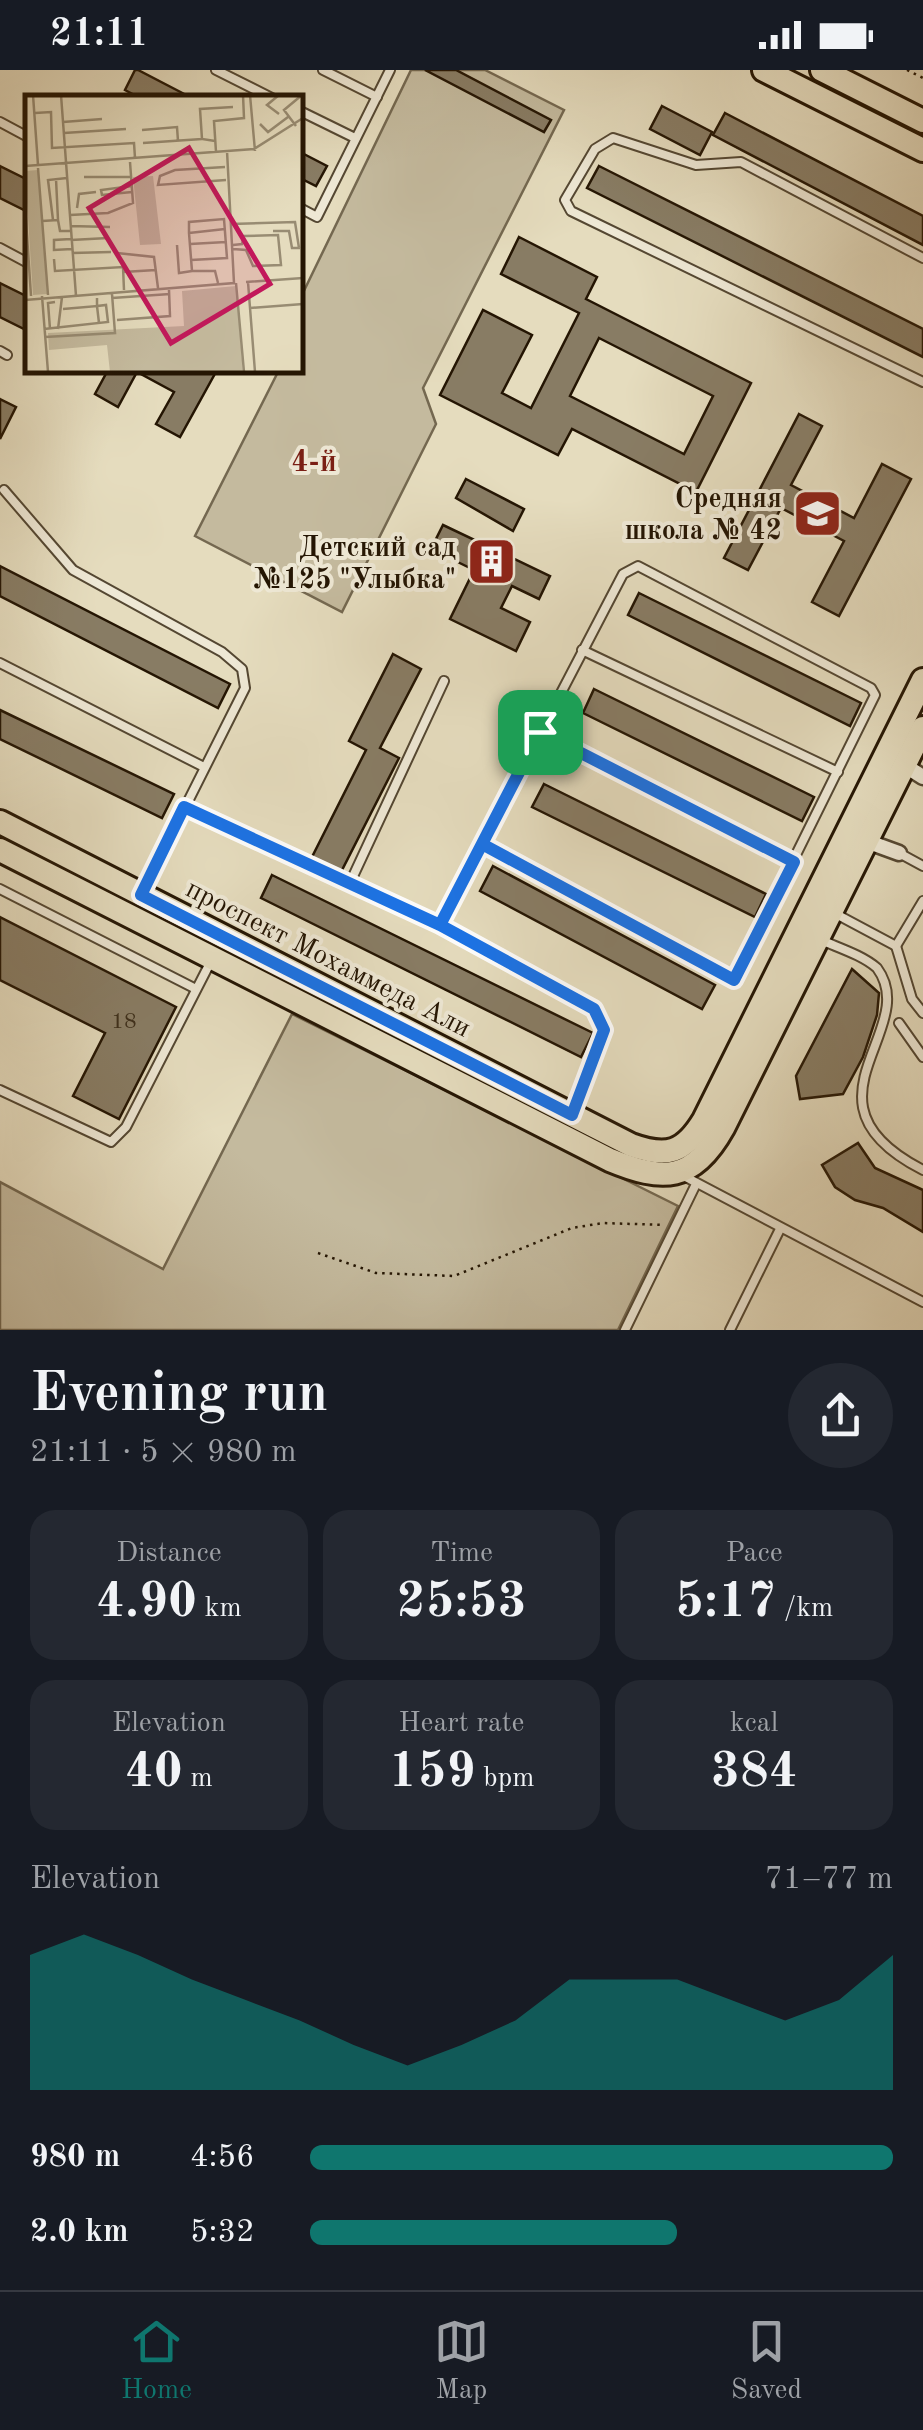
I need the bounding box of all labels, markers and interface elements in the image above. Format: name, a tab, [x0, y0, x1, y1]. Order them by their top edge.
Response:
text: 21:11	[50, 16, 149, 54]
inset map	[25, 95, 302, 372]
district label: 4-й	[291, 448, 337, 478]
place label: Средняя школа № 42	[625, 485, 782, 546]
school or university icon: Средняя школа № 42	[791, 487, 843, 539]
place label: Детский сад №125 "Улыбка"	[253, 535, 456, 595]
building icon: Детский сад №125 "Улыбка"	[465, 536, 517, 588]
pin	[498, 690, 583, 775]
icon: arrive	[513, 705, 568, 760]
street label: проспект Мохаммеда Али	[181, 876, 475, 1044]
house number: 18	[111, 1011, 137, 1033]
button: share	[788, 1363, 893, 1468]
text: Evening run	[30, 1368, 328, 1423]
text: 21:11 · 5 × 980 m	[30, 1437, 297, 1469]
text: Distance	[116, 1540, 222, 1568]
text: Time	[430, 1540, 493, 1568]
text: Pace	[726, 1540, 783, 1568]
text: 4.90	[96, 1578, 197, 1628]
text: 25:53	[396, 1578, 526, 1628]
text: 5:17	[675, 1578, 776, 1628]
text: km	[197, 1595, 242, 1623]
text: /km	[776, 1595, 833, 1623]
text: Elevation	[112, 1710, 226, 1738]
text: Heart rate	[399, 1710, 524, 1738]
text: kcal	[730, 1710, 778, 1738]
text: 40	[125, 1748, 183, 1798]
text: 159	[389, 1748, 476, 1798]
text: 384	[711, 1748, 798, 1798]
text: m	[183, 1765, 213, 1793]
text: bpm	[476, 1765, 534, 1793]
text: Elevation	[30, 1864, 160, 1896]
text: 71–77 m	[765, 1864, 893, 1896]
text: 980 m	[30, 2142, 120, 2174]
text: 4:56	[190, 2142, 255, 2174]
text: 2.0 km	[30, 2217, 129, 2249]
text: 5:32	[190, 2217, 255, 2249]
tab: Home	[121, 2314, 192, 2409]
tab: Map	[434, 2314, 489, 2409]
tab: Saved	[731, 2314, 802, 2409]

